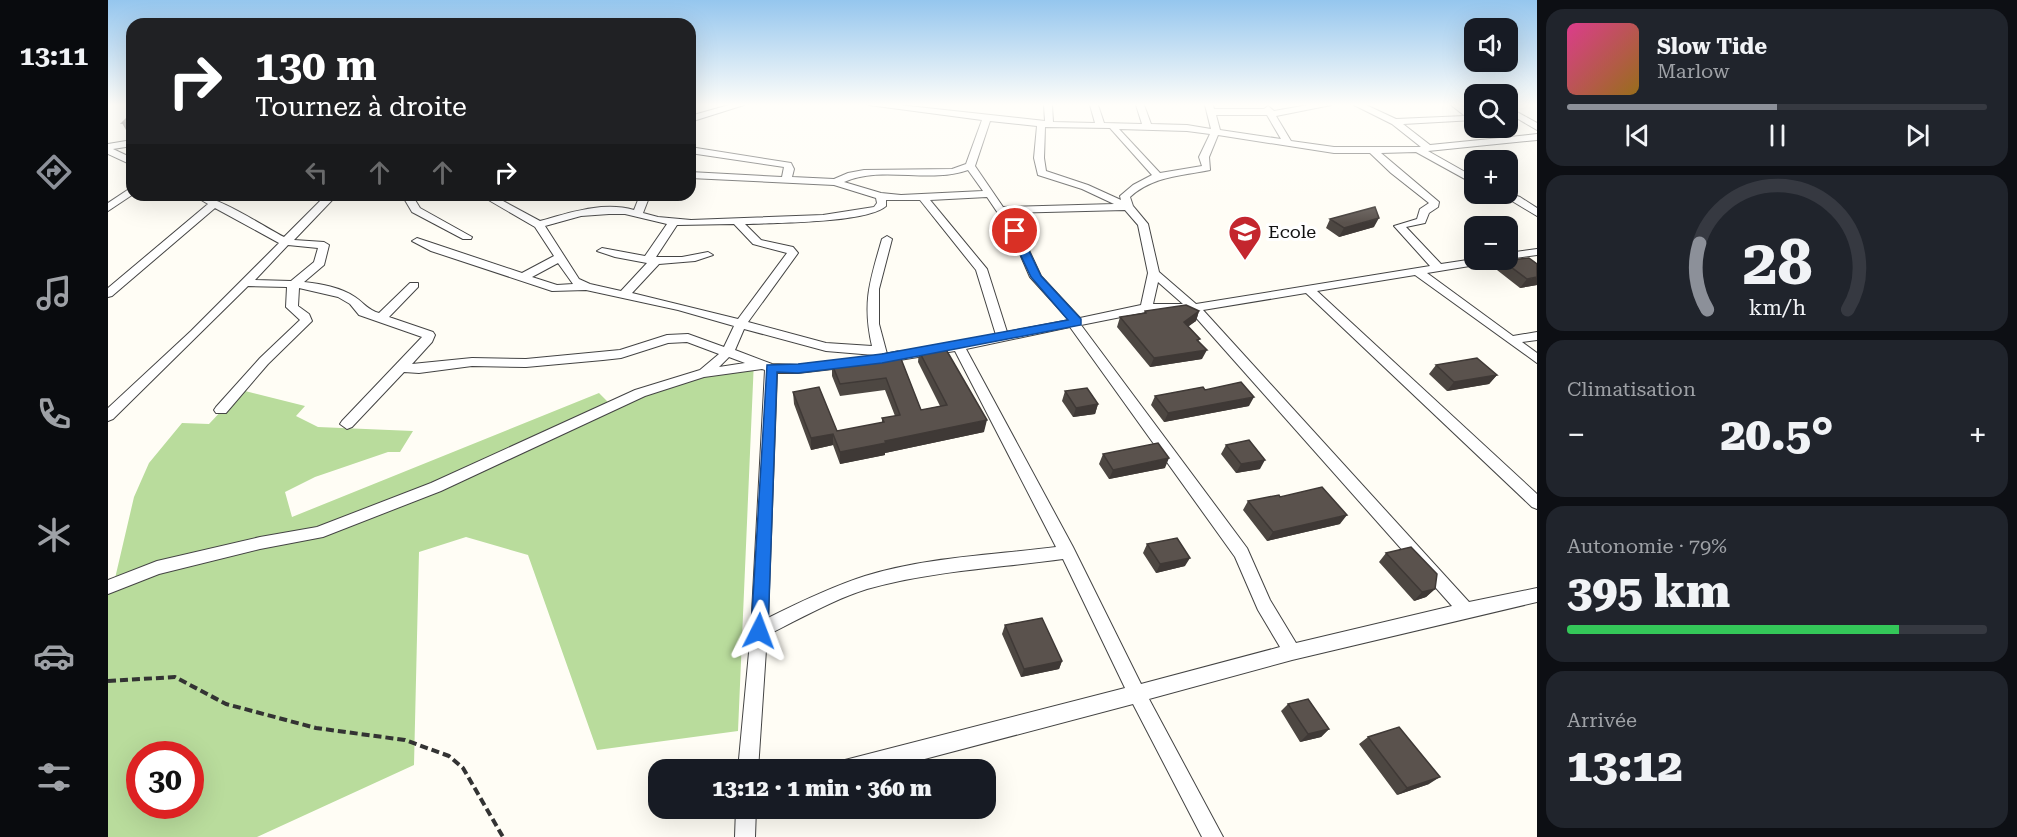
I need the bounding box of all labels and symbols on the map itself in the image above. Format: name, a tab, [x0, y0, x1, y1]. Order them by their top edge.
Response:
pin	[989, 205, 1040, 256]
school or university icon: Ecole	[1227, 214, 1263, 261]
place label: Ecole	[1268, 221, 1316, 242]
position arrow	[727, 599, 791, 663]
speed limit sign: 30	[126, 741, 204, 819]

